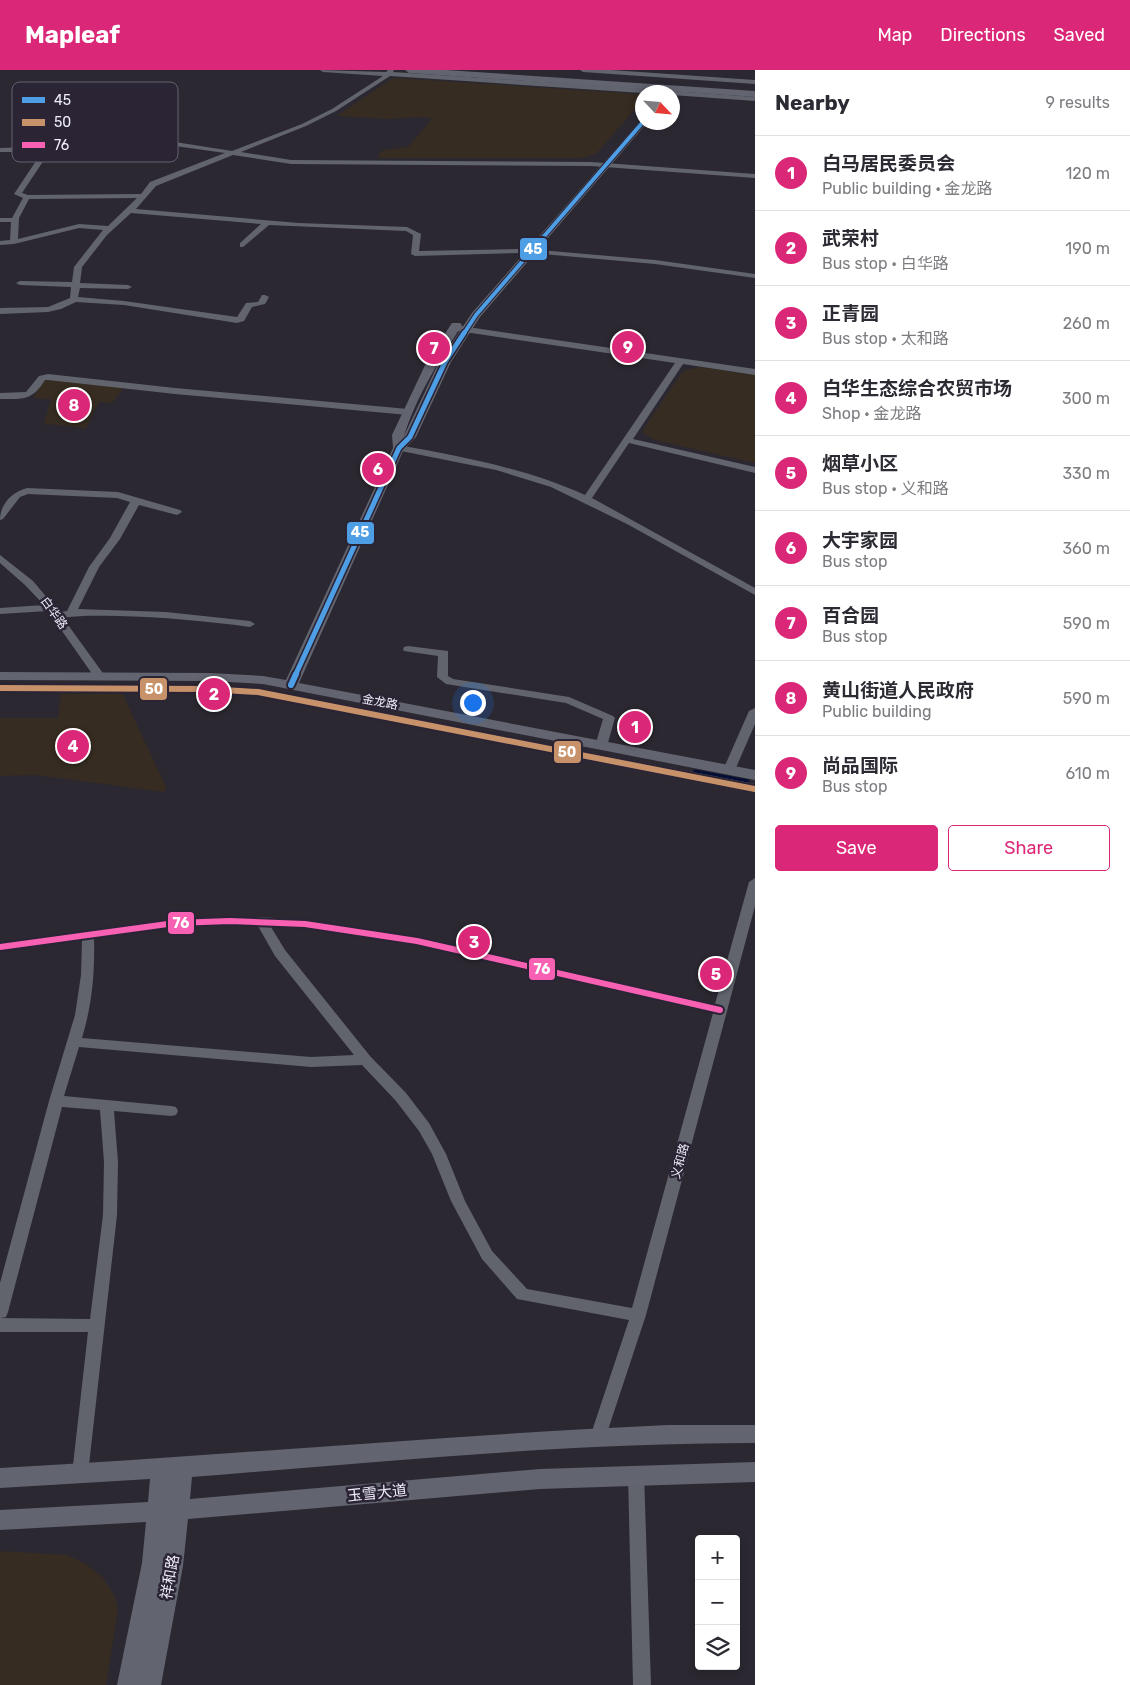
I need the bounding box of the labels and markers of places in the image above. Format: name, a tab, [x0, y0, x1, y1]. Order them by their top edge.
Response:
pin: 9	[612, 328, 644, 366]
pin: 7	[418, 329, 450, 367]
pin: 8	[58, 386, 90, 424]
pin: 6	[362, 450, 394, 488]
pin: 2	[198, 675, 230, 713]
pin: 1	[619, 708, 651, 746]
pin: 4	[57, 727, 89, 765]
pin: 3	[458, 923, 490, 961]
pin: 5	[700, 955, 732, 993]

